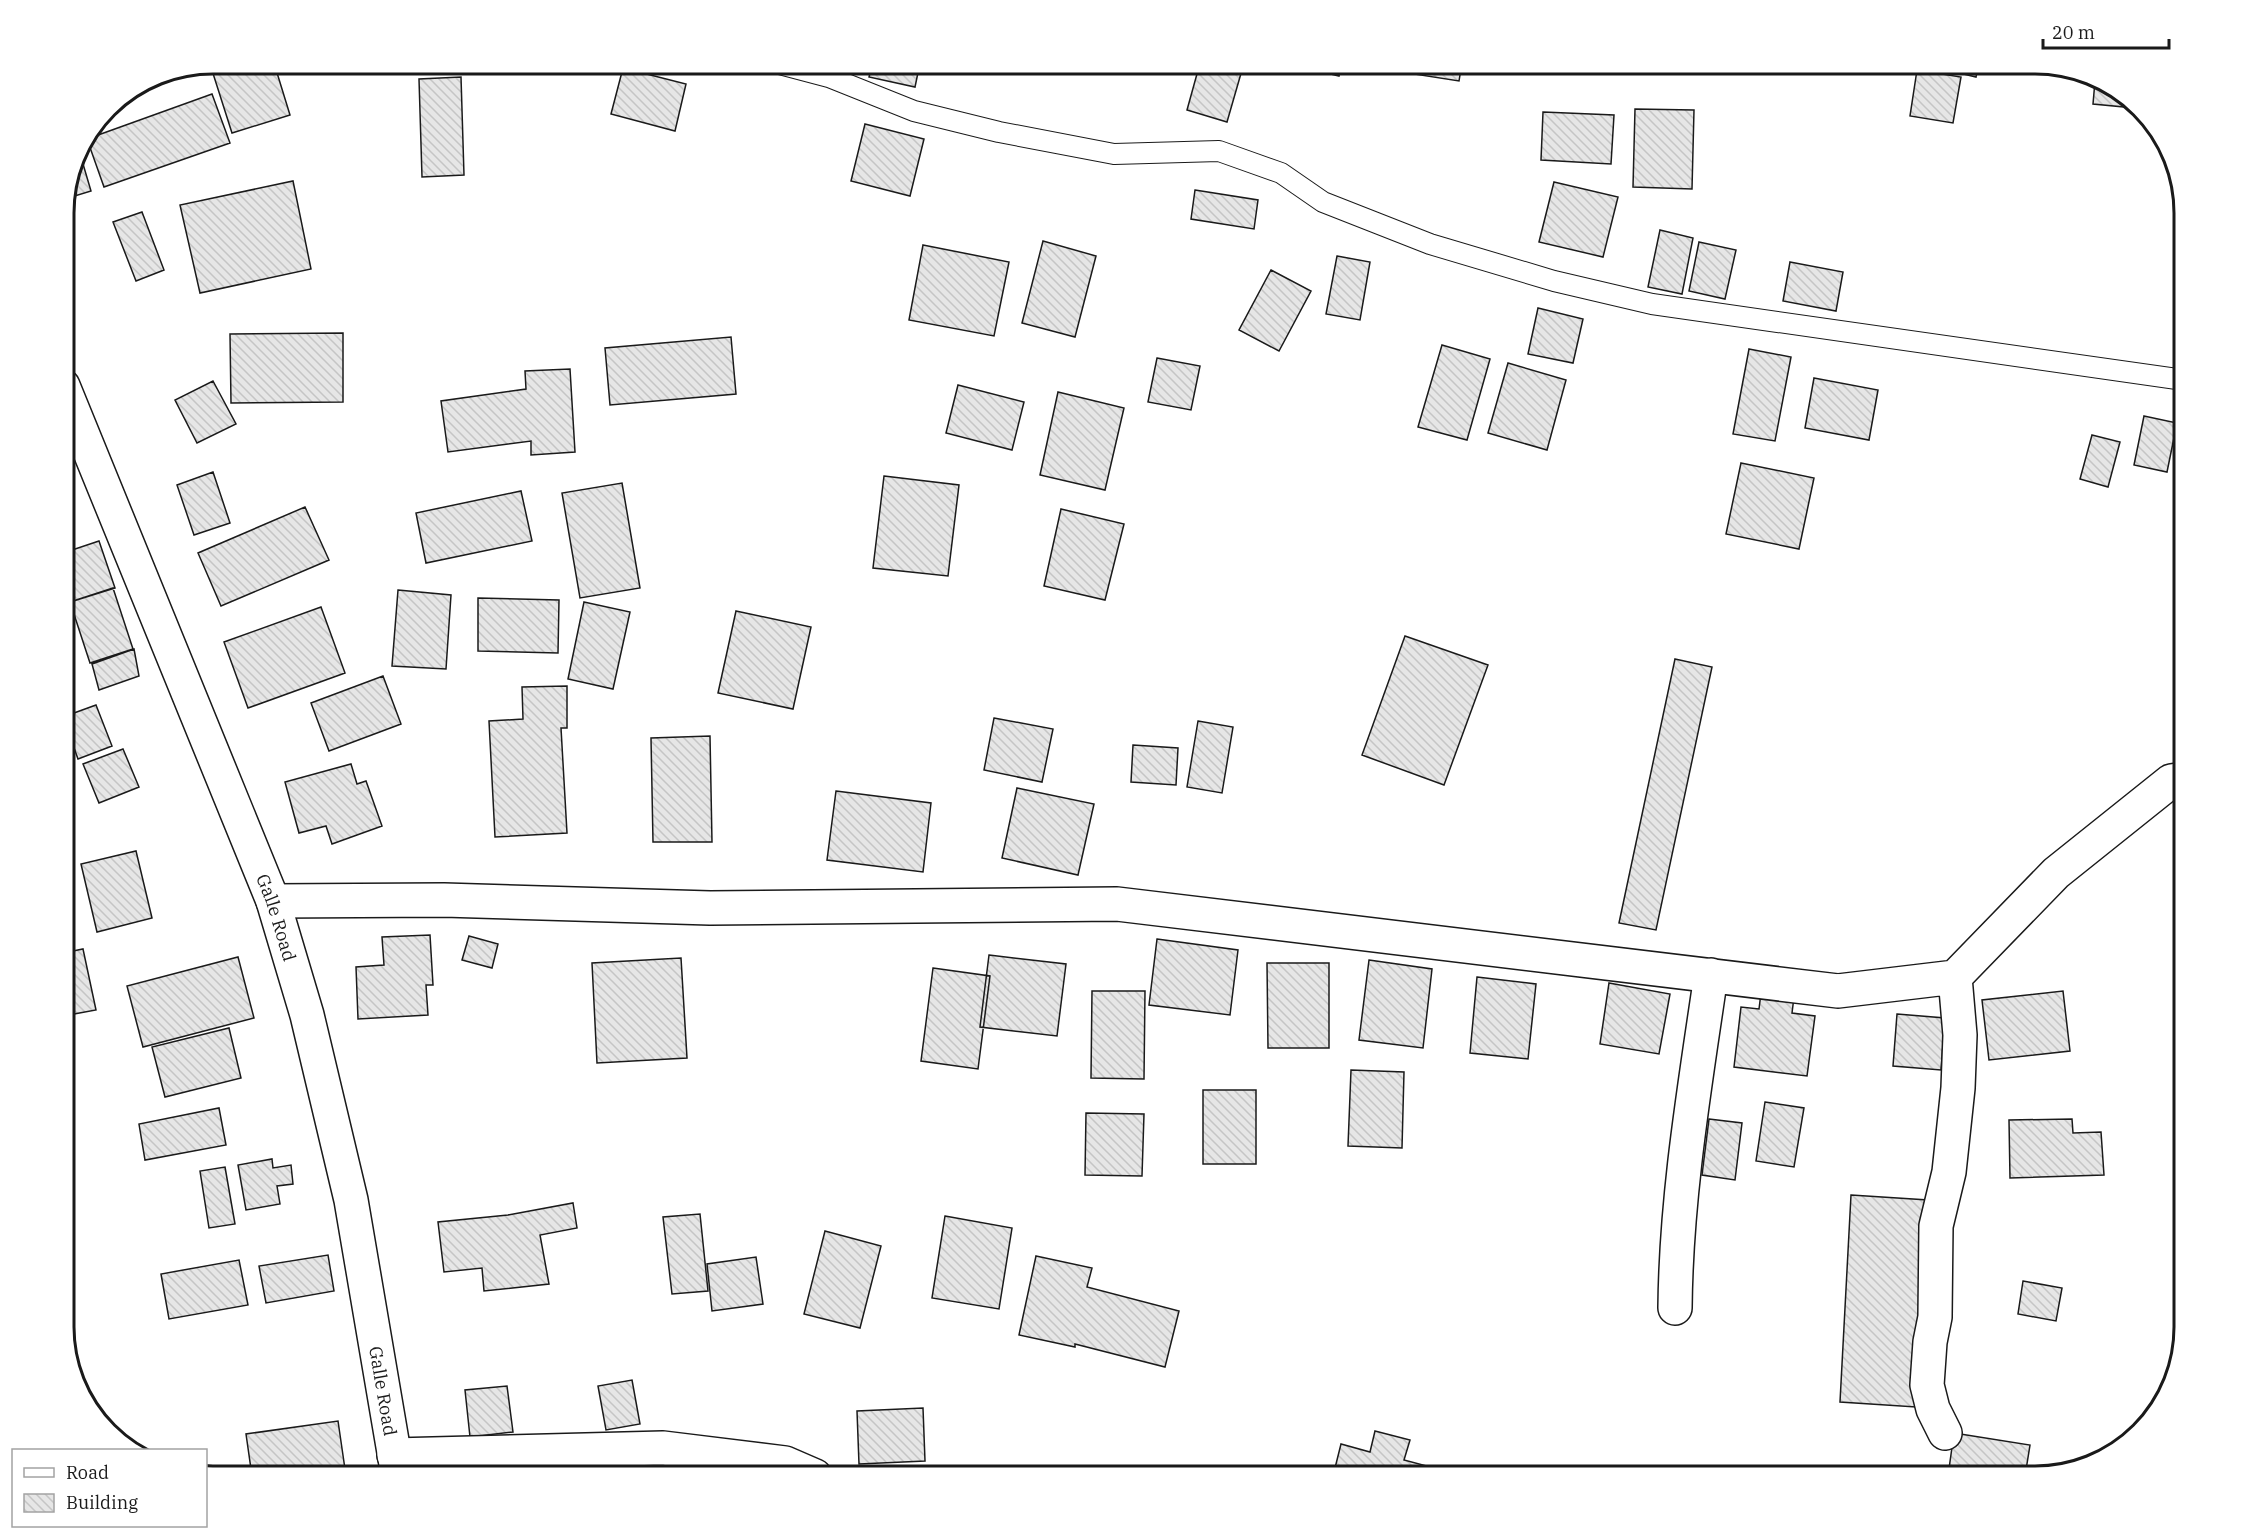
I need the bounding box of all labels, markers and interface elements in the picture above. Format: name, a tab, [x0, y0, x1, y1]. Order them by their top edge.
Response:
scale bar	[2043, 12, 2169, 50]
text: 20 m	[2052, 21, 2095, 44]
street label: Galle Road	[252, 870, 302, 964]
street label: Galle Road	[365, 1344, 402, 1438]
legend	[12, 1449, 207, 1527]
text: Road	[66, 1461, 109, 1484]
text: Building	[66, 1491, 138, 1514]

